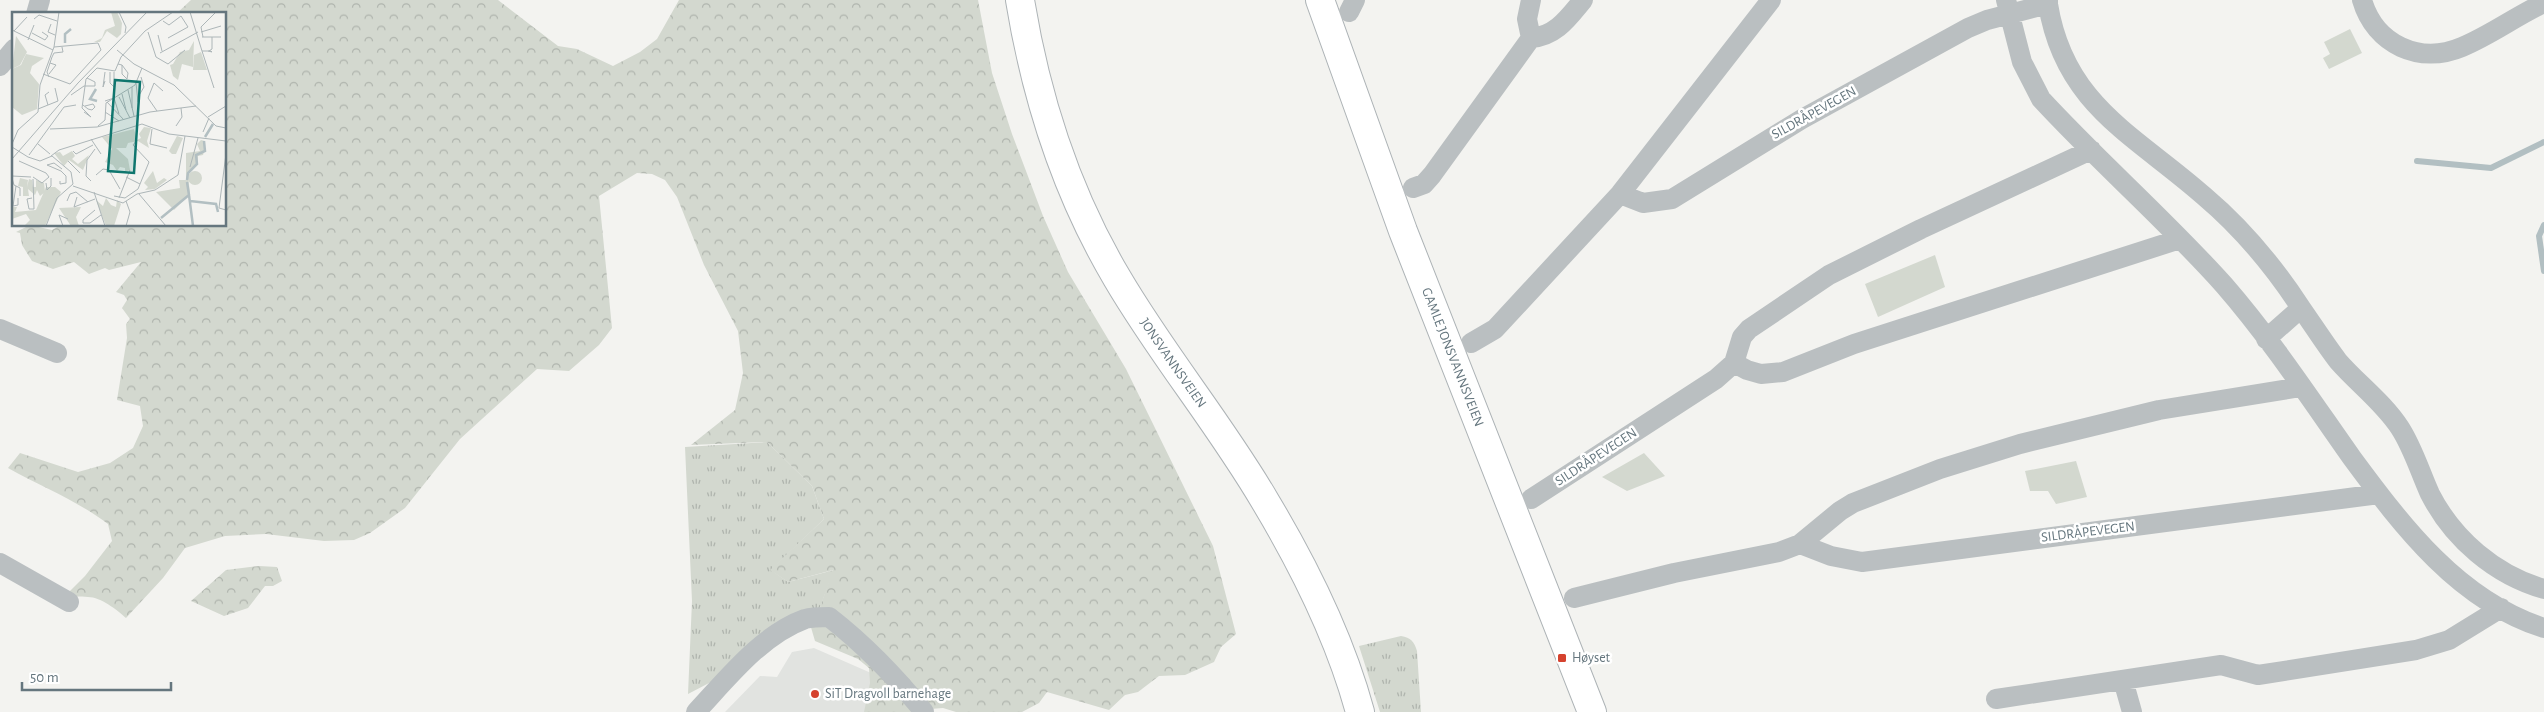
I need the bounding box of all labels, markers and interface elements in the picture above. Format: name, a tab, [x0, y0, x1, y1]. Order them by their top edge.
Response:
inset map	[12, 12, 226, 226]
street label: SILDRÅPEVEGEN	[1768, 82, 1859, 142]
street label: GAMLE JONSVANNSVEIEN	[1419, 286, 1486, 428]
street label: JONSVANNSVEIEN	[1137, 316, 1209, 410]
street label: SILDRÅPEVEGEN	[1552, 424, 1639, 489]
street label: SILDRÅPEVEGEN	[2040, 517, 2136, 545]
place label: Høyset	[1572, 651, 1611, 665]
marker: Høyset	[1556, 652, 1568, 664]
scale bar	[22, 660, 171, 692]
text: 50 m	[30, 670, 59, 685]
place label: SiT Dragvoll barnehage	[825, 687, 951, 701]
marker: SiT Dragvoll barnehage	[809, 688, 821, 700]

